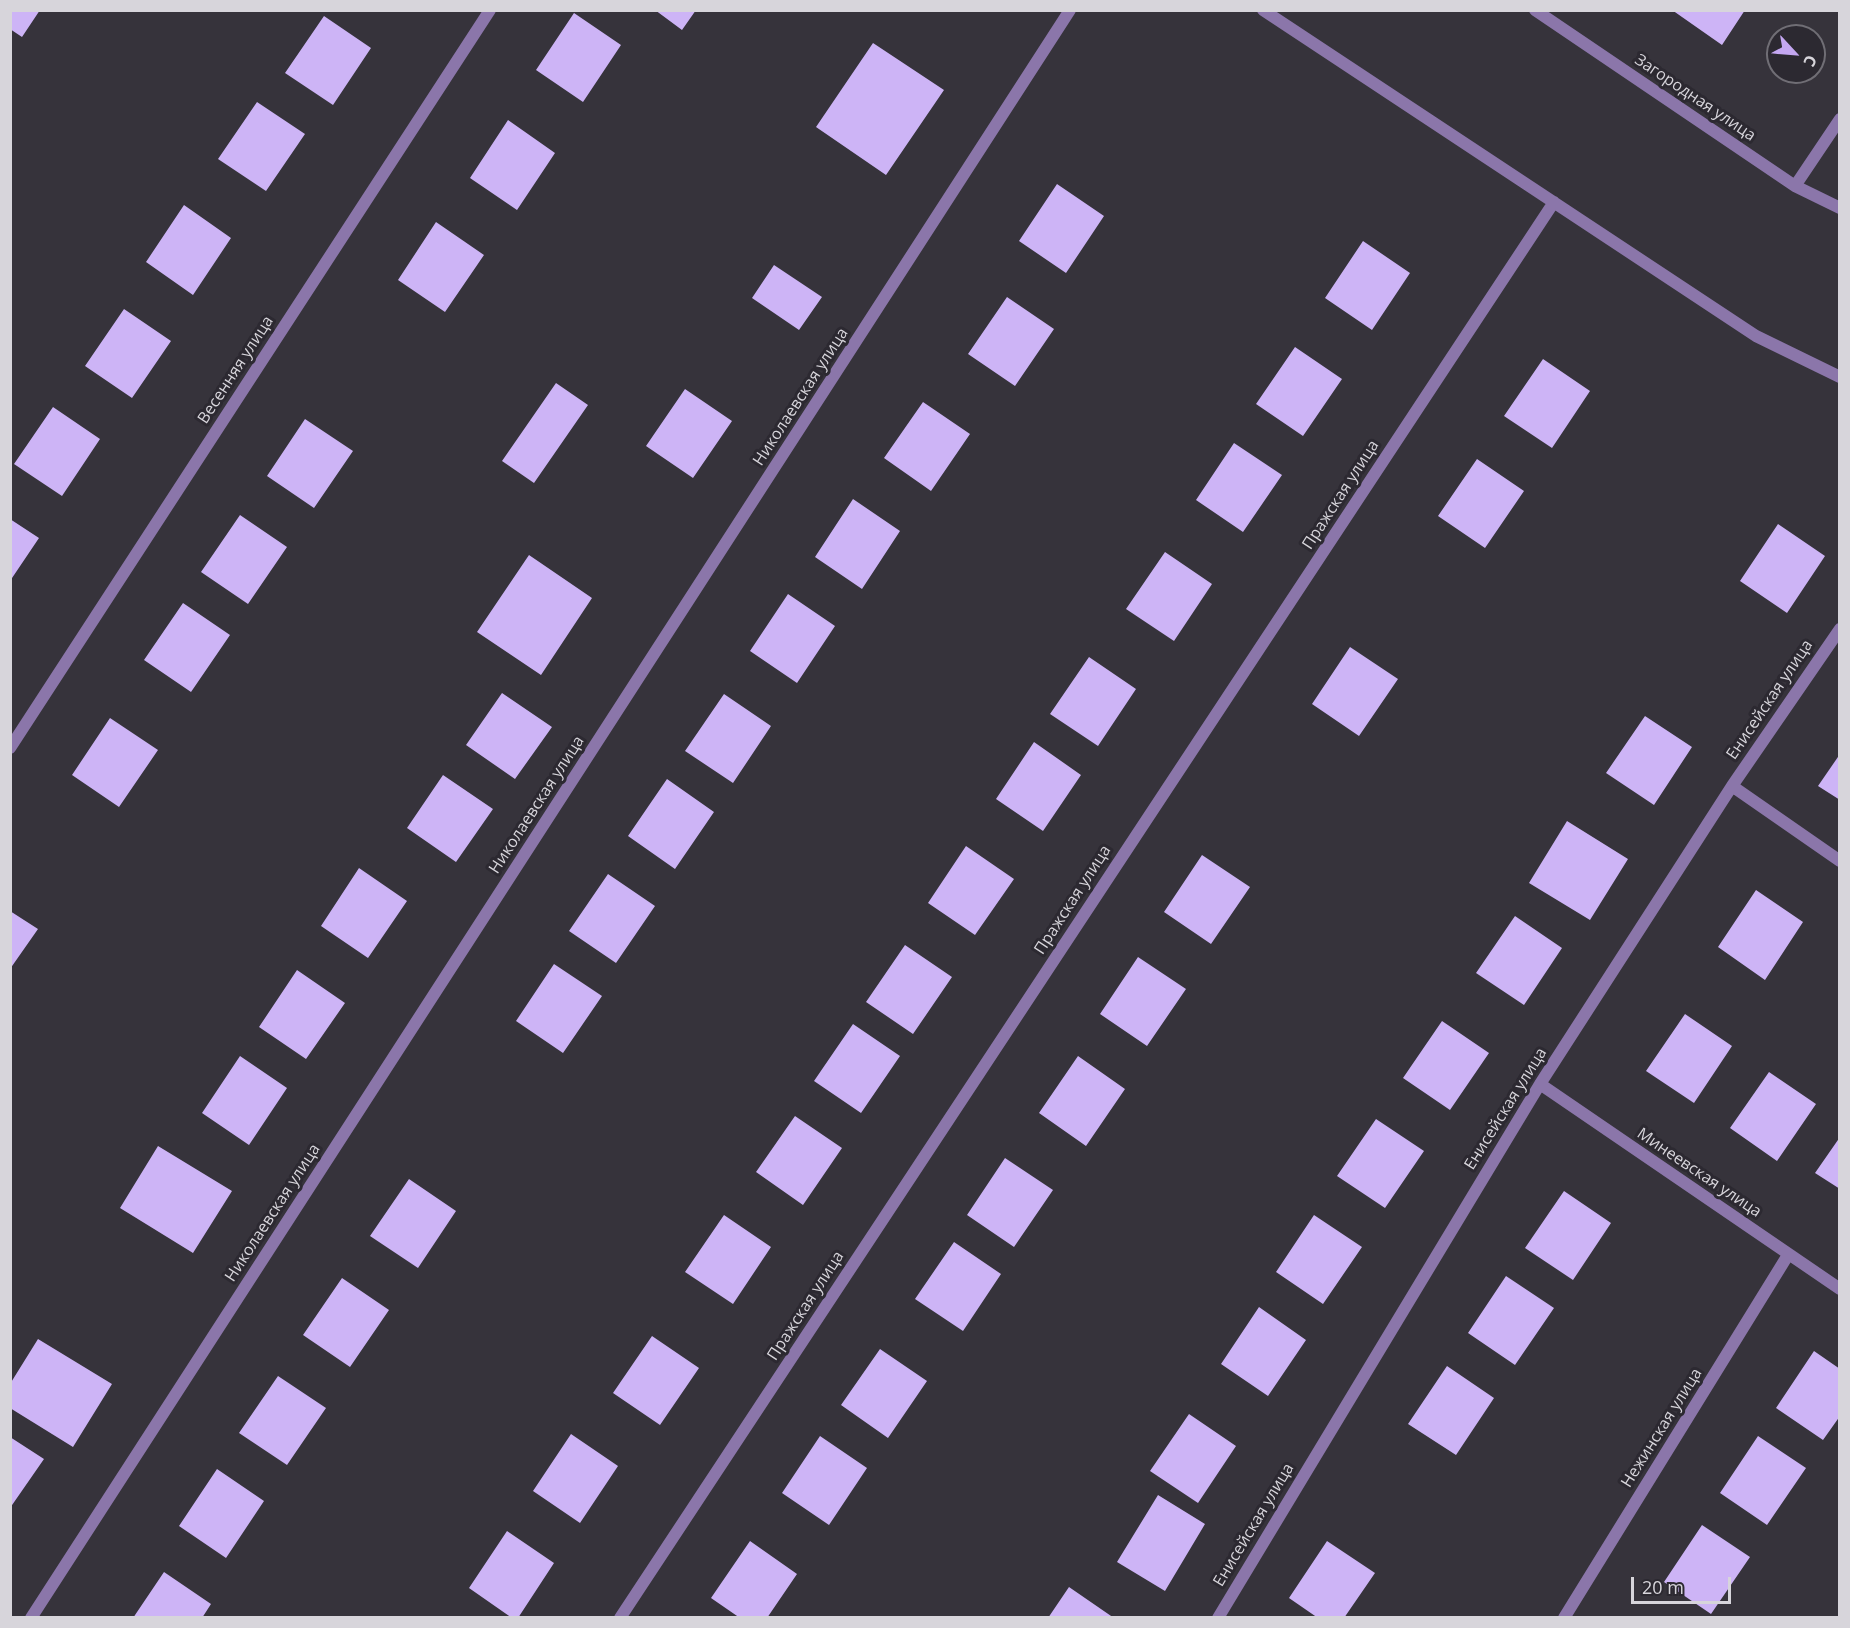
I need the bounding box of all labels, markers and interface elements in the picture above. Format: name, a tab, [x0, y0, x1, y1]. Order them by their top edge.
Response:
north arrow	[1766, 24, 1826, 84]
street label: Загородная улица	[1631, 50, 1759, 146]
text: С	[1798, 52, 1823, 70]
street label: Весенняя улица	[194, 313, 278, 427]
street label: Николаевская улица	[749, 325, 853, 469]
street label: Пражская улица	[1299, 437, 1383, 553]
street label: Енисейская улица	[1723, 637, 1817, 763]
street label: Николаевская улица	[485, 733, 589, 877]
street label: Пражская улица	[1031, 842, 1115, 958]
street label: Енисейская улица	[1461, 1045, 1551, 1173]
street label: Минеевская улица	[1633, 1124, 1765, 1222]
street label: Николаевская улица	[221, 1141, 325, 1285]
street label: Пражская улица	[764, 1248, 848, 1364]
street label: Нежинская улица	[1618, 1365, 1706, 1491]
street label: Енисейская улица	[1210, 1460, 1298, 1590]
scale bar	[1634, 1565, 1734, 1603]
text: 20 m	[1642, 1575, 1684, 1599]

